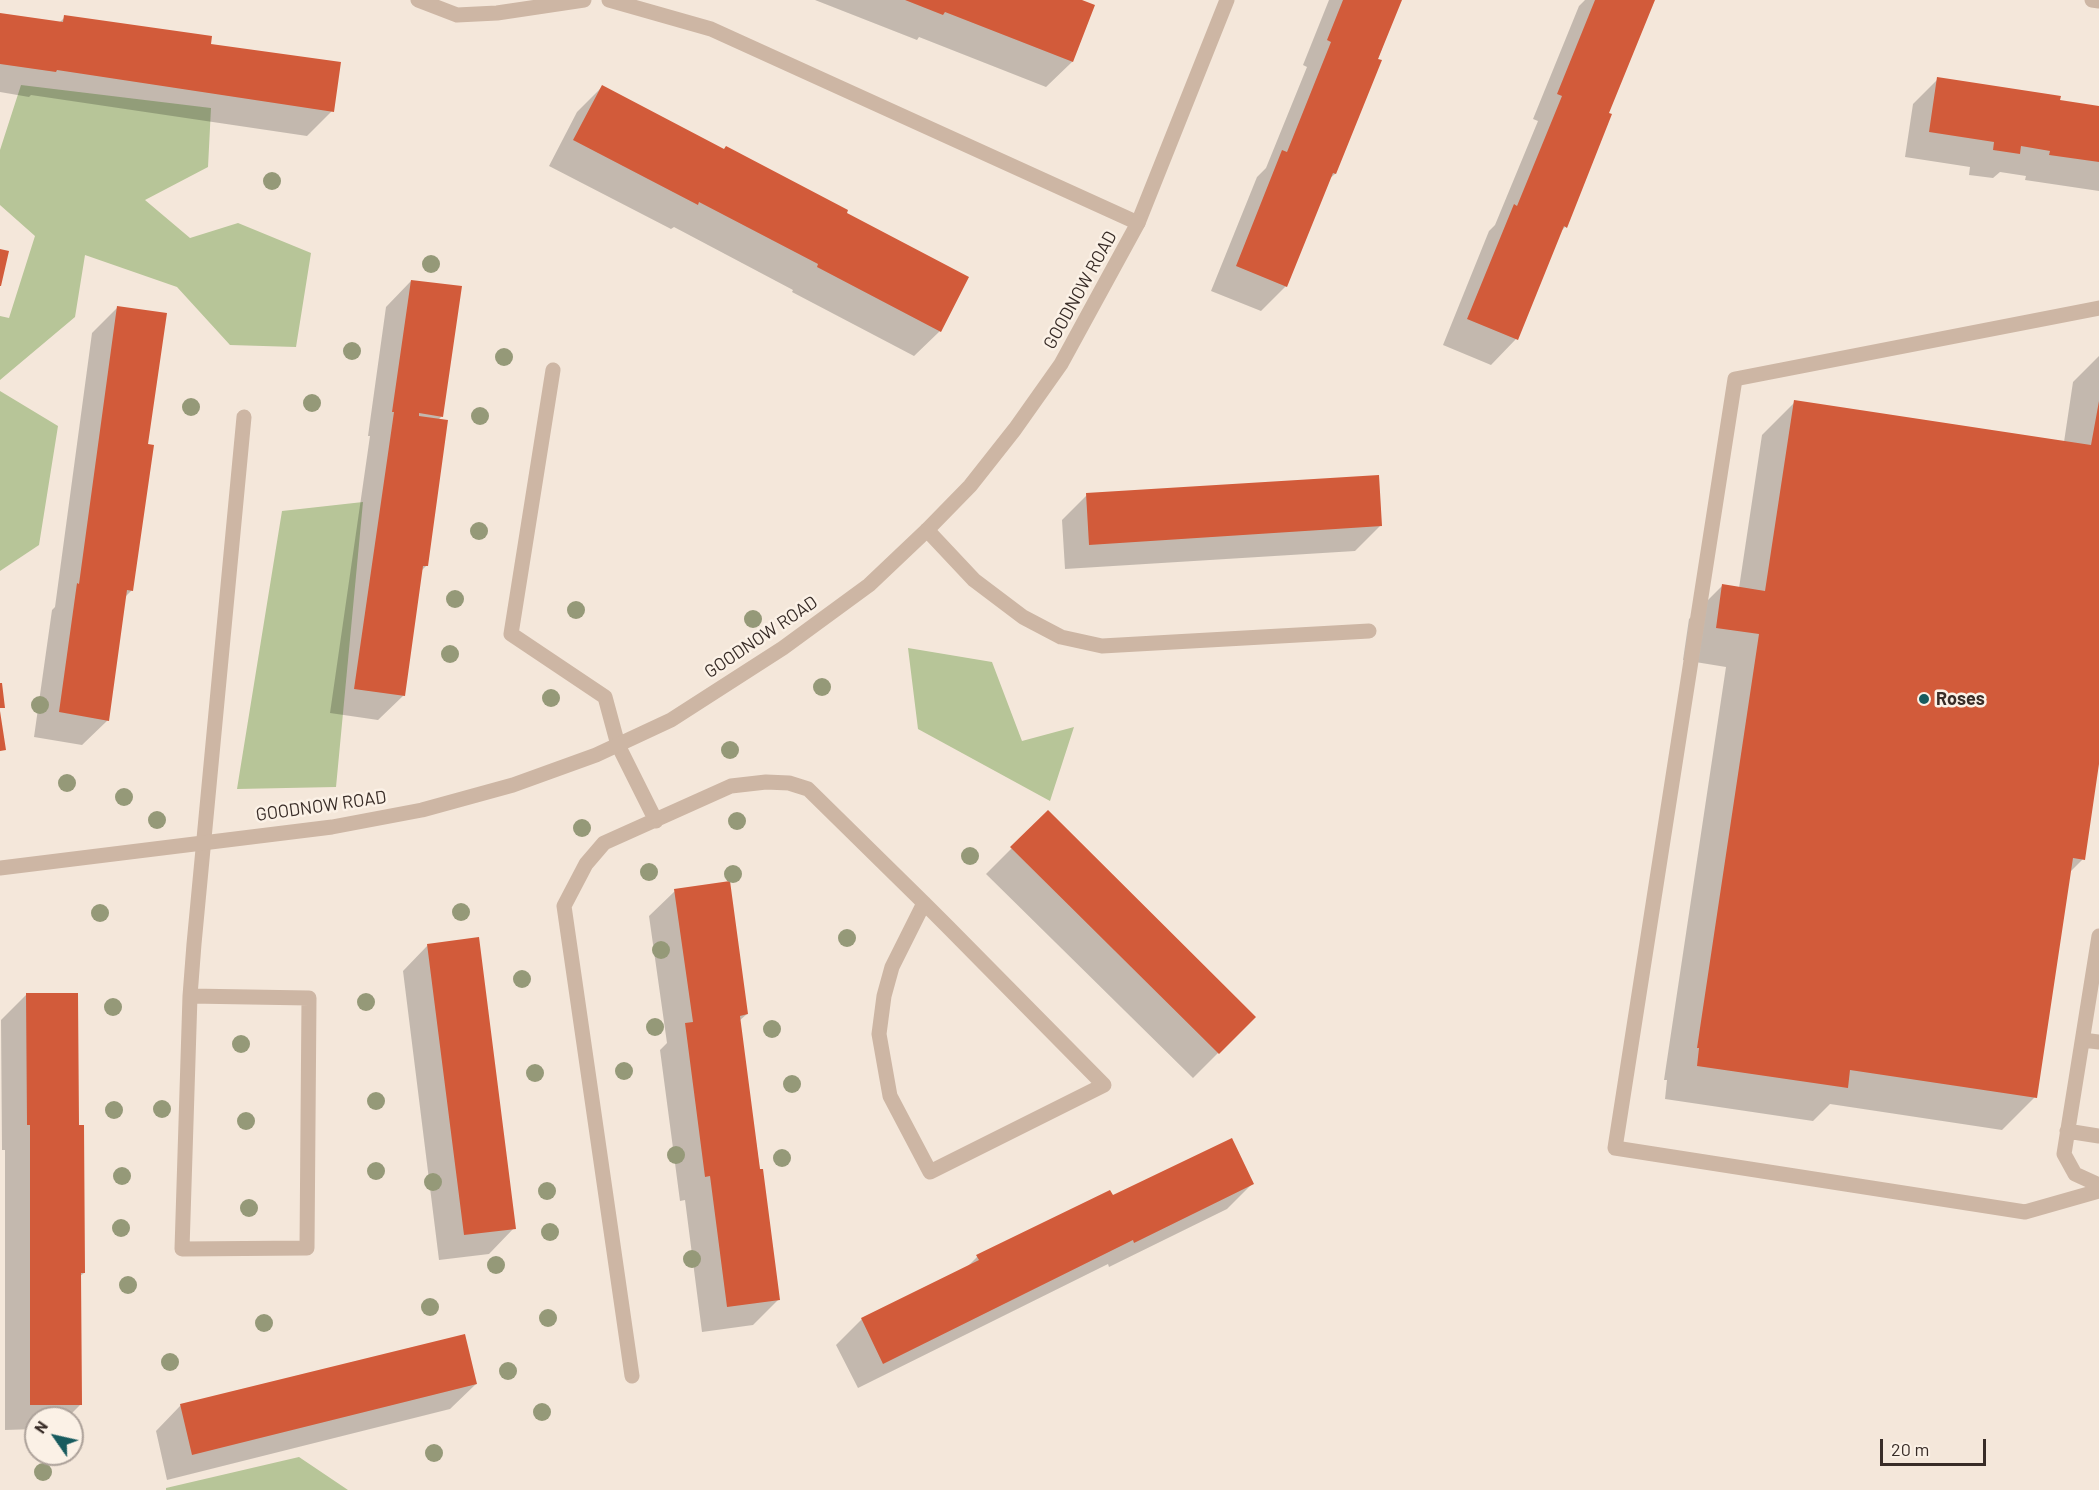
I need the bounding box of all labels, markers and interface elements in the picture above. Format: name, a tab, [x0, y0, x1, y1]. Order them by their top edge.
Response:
street label: GOODNOW ROAD	[1039, 227, 1121, 353]
street label: GOODNOW ROAD	[700, 591, 822, 683]
place label: Roses	[1936, 688, 1985, 710]
marker: Roses	[1917, 692, 1931, 706]
street label: GOODNOW ROAD	[254, 786, 388, 826]
north arrow	[24, 1406, 84, 1466]
text: N	[29, 1417, 51, 1437]
scale bar	[1883, 1427, 1990, 1465]
text: 20 m	[1891, 1438, 1929, 1460]

